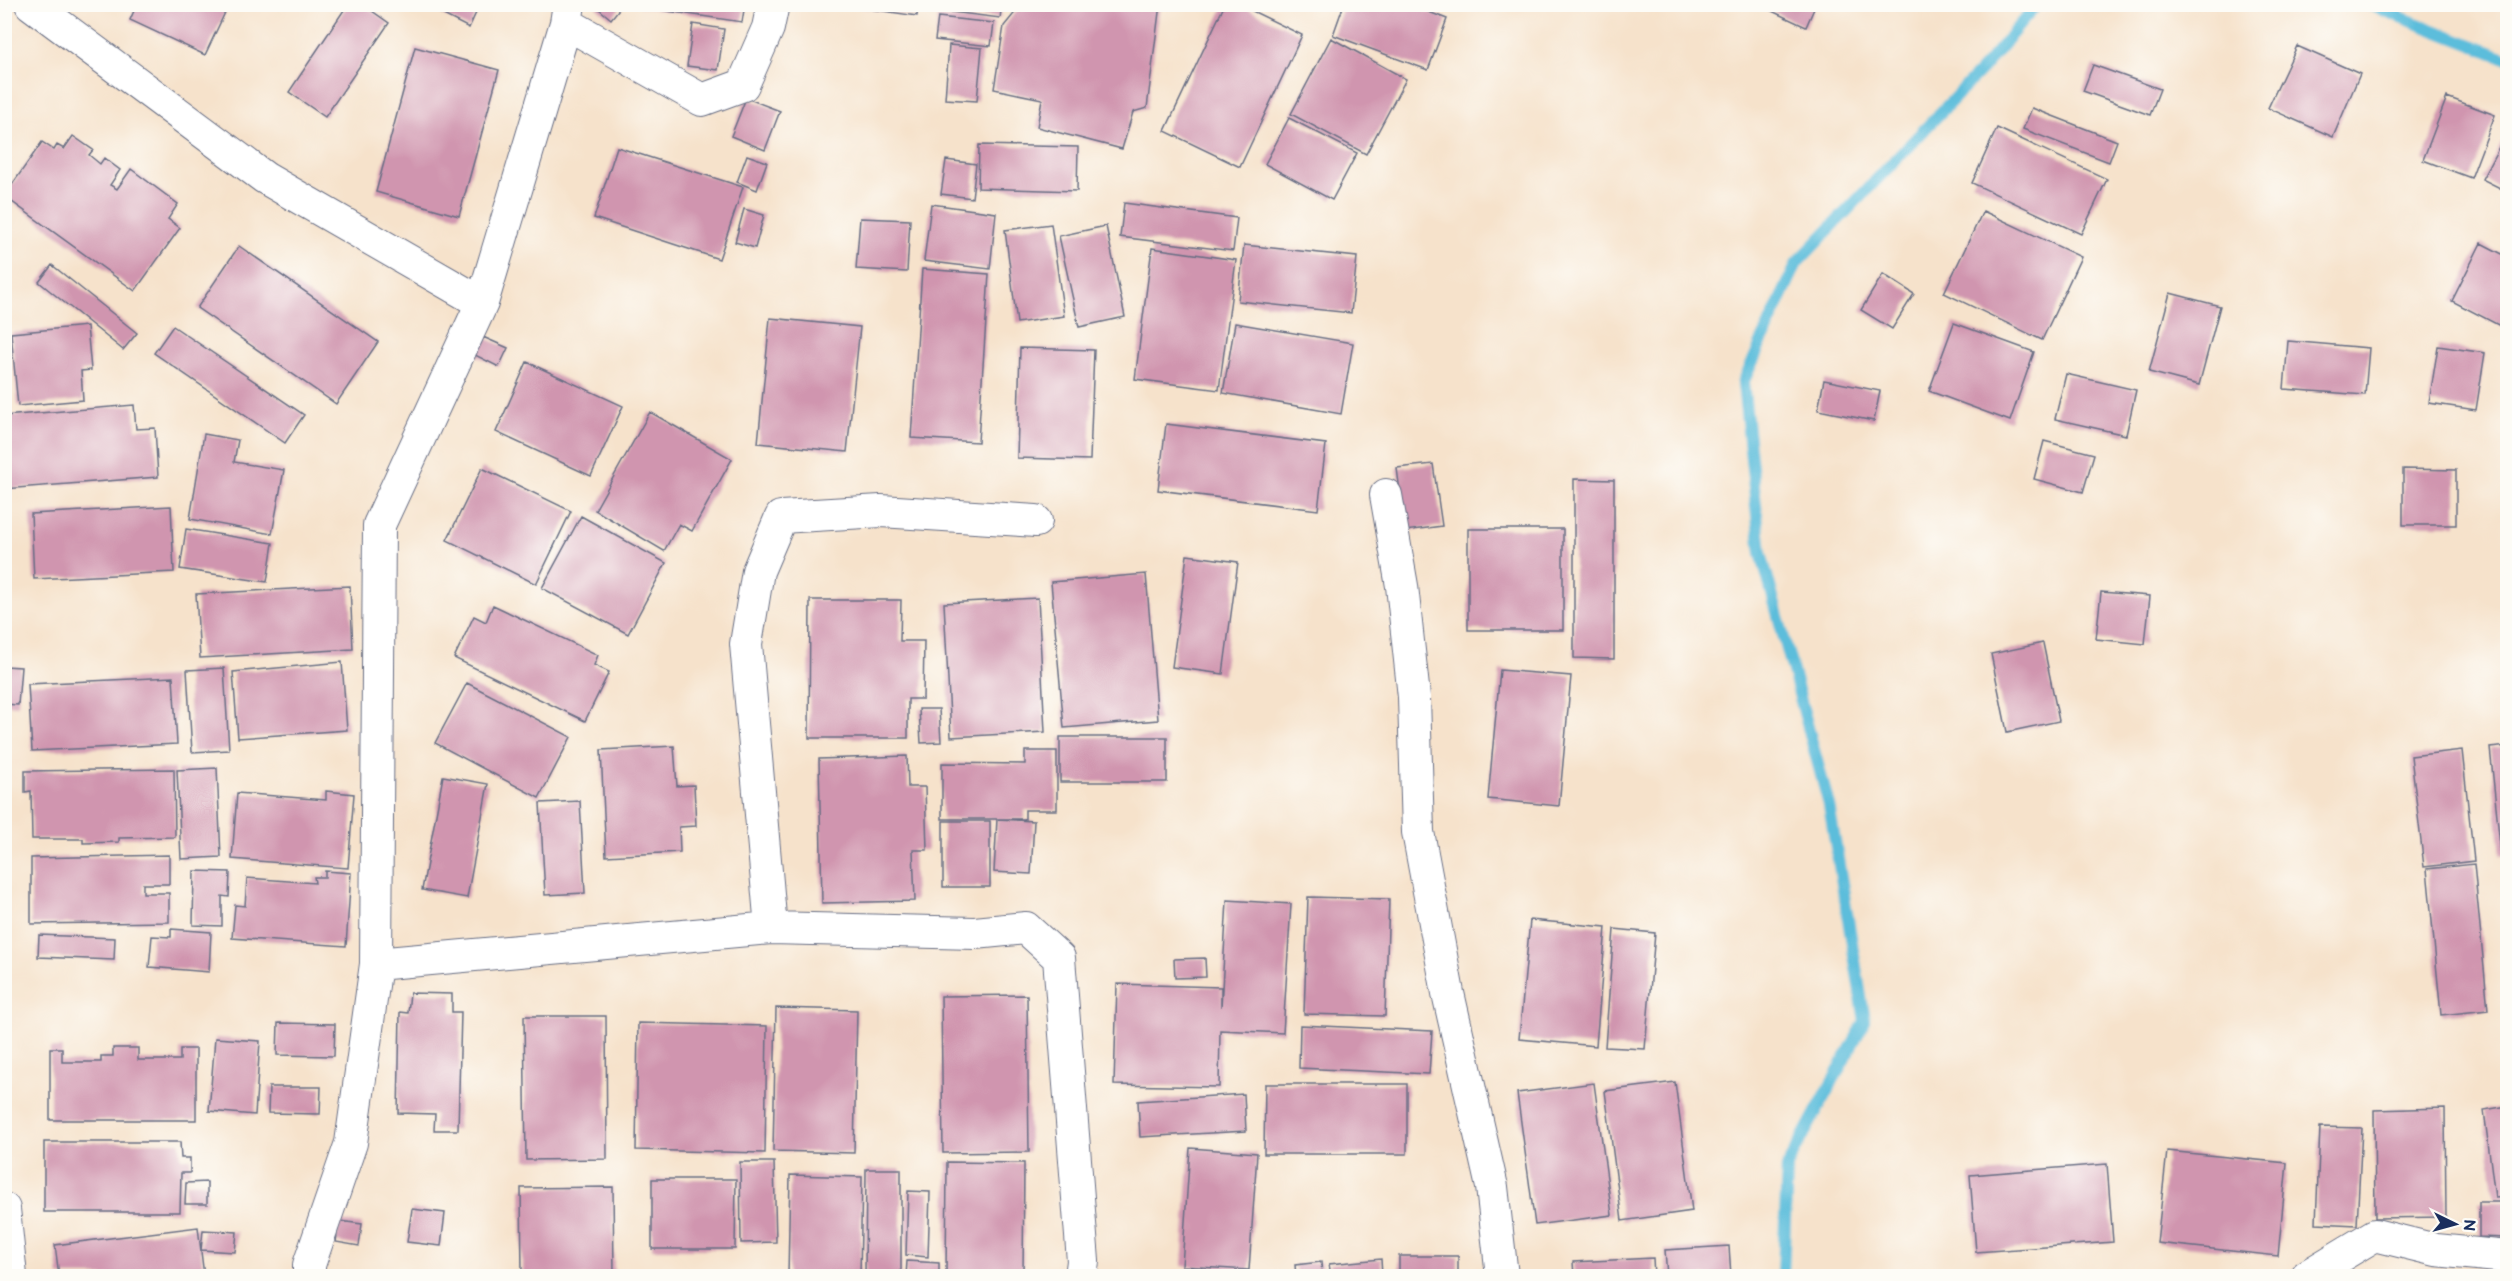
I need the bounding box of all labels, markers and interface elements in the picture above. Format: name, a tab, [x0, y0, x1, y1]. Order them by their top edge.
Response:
north arrow	[2425, 1194, 2485, 1254]
text: N	[2458, 1218, 2478, 1232]

